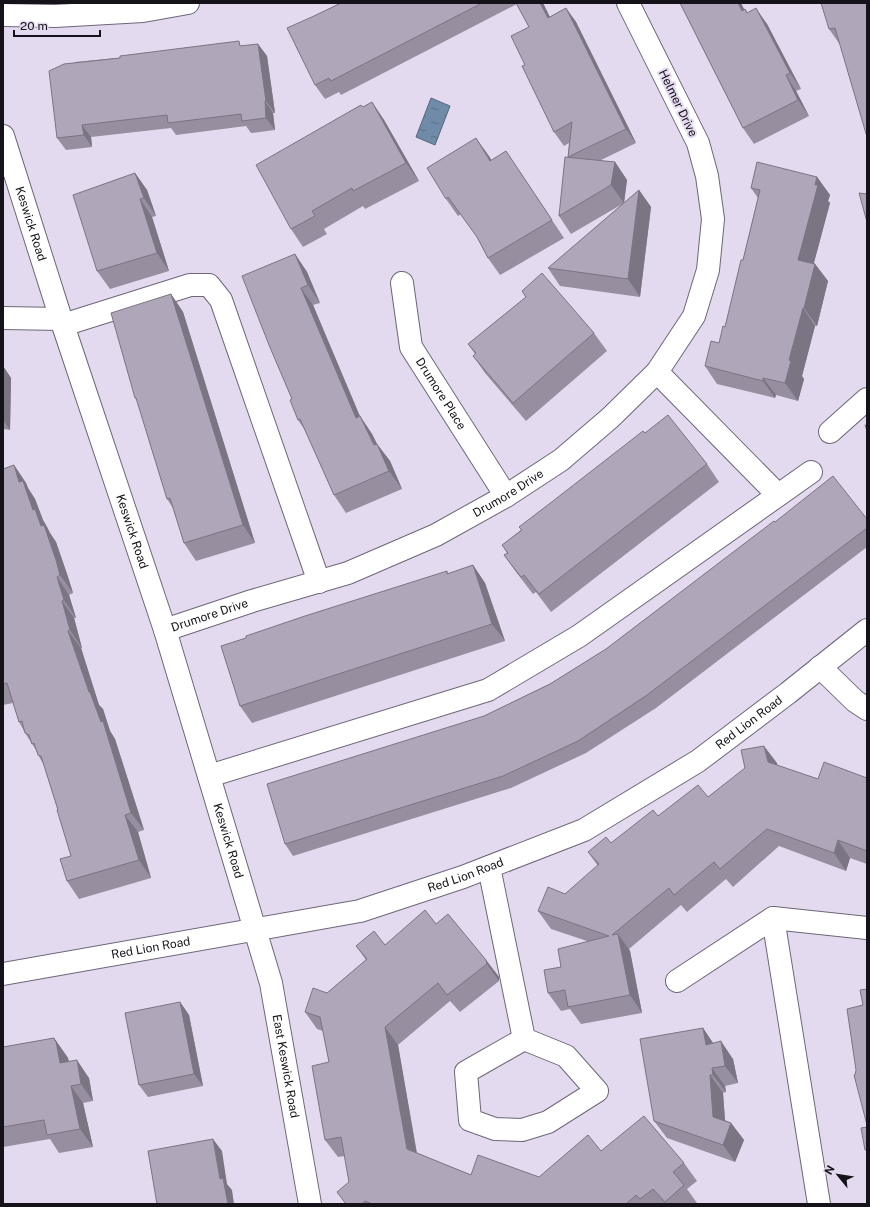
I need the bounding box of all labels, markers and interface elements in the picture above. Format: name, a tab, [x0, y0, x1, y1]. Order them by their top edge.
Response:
scale bar	[14, 12, 100, 38]
text: 20 m	[20, 19, 48, 33]
street label: Helmer Drive	[656, 67, 700, 139]
street label: Keswick Road	[12, 185, 49, 263]
street label: Drumore Place	[413, 355, 469, 432]
street label: Drumore Drive	[470, 466, 546, 520]
street label: Keswick Road	[113, 492, 151, 570]
street label: Drumore Drive	[169, 596, 250, 634]
street label: Red Lion Road	[713, 693, 785, 752]
street label: Keswick Road	[210, 802, 246, 880]
street label: Red Lion Road	[426, 855, 506, 895]
street label: Red Lion Road	[110, 934, 191, 962]
street label: East Keswick Road	[270, 1013, 302, 1119]
north arrow	[818, 1155, 858, 1195]
text: N	[822, 1163, 837, 1177]

